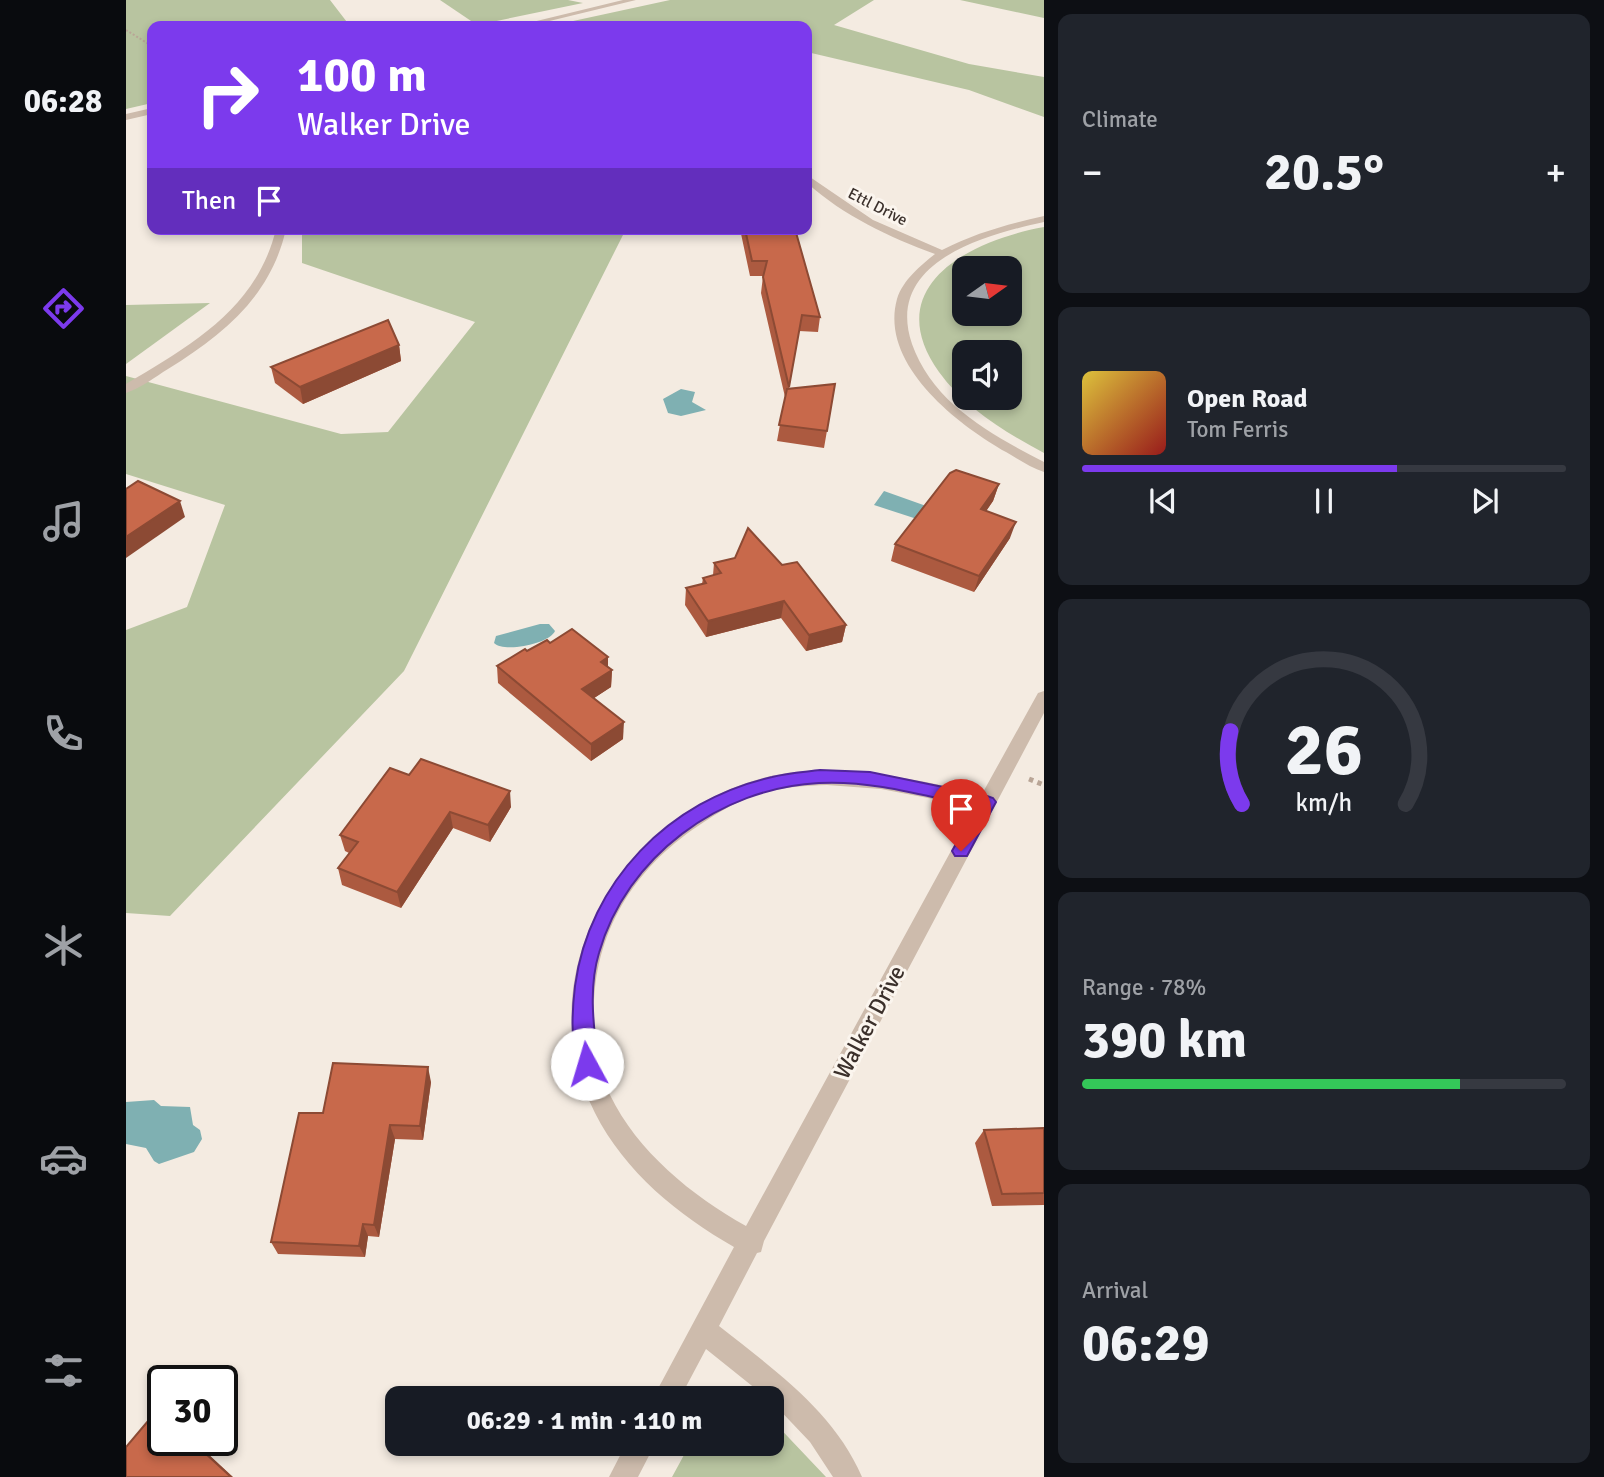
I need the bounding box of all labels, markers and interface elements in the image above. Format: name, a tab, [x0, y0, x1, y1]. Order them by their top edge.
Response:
text: 100 m	[297, 45, 427, 105]
icon: right	[182, 49, 273, 140]
text: 06:28	[24, 82, 102, 121]
text: Walker Drive	[297, 105, 470, 144]
text: Climate	[1082, 105, 1158, 134]
text: 20.5°	[1264, 140, 1384, 204]
text: −	[1082, 149, 1103, 196]
text: +	[1545, 149, 1566, 196]
icon: arrive	[250, 182, 288, 220]
street label: Ettl Drive	[844, 183, 911, 230]
text: Then	[182, 185, 236, 217]
north arrow	[952, 256, 1022, 326]
map controls	[952, 256, 1022, 410]
icon: directions	[39, 284, 88, 333]
button: sound	[952, 340, 1022, 410]
text: Open Road	[1187, 383, 1308, 415]
text: Tom Ferris	[1187, 415, 1288, 444]
icon: previous	[1144, 482, 1182, 520]
icon: pause	[1305, 482, 1343, 520]
icon: next	[1466, 482, 1504, 520]
icon: music	[39, 497, 88, 546]
text: 26	[1285, 707, 1363, 796]
icon: phone	[39, 709, 88, 758]
pin	[931, 779, 991, 851]
text: km/h	[1296, 787, 1352, 818]
icon: arrive	[942, 790, 980, 828]
icon: climate	[39, 921, 88, 970]
street label: Walker Drive	[827, 960, 912, 1084]
text: Range · 78%	[1082, 973, 1206, 1002]
text: 390 km	[1082, 1008, 1247, 1072]
position arrow	[550, 1027, 624, 1101]
icon: car	[39, 1134, 88, 1183]
text: Arrival	[1082, 1276, 1148, 1305]
text: 06:29	[1082, 1311, 1210, 1375]
icon: filters	[39, 1346, 88, 1395]
speed limit sign: 30	[147, 1365, 238, 1456]
text: 06:29 · 1 min · 110 m	[467, 1405, 702, 1437]

